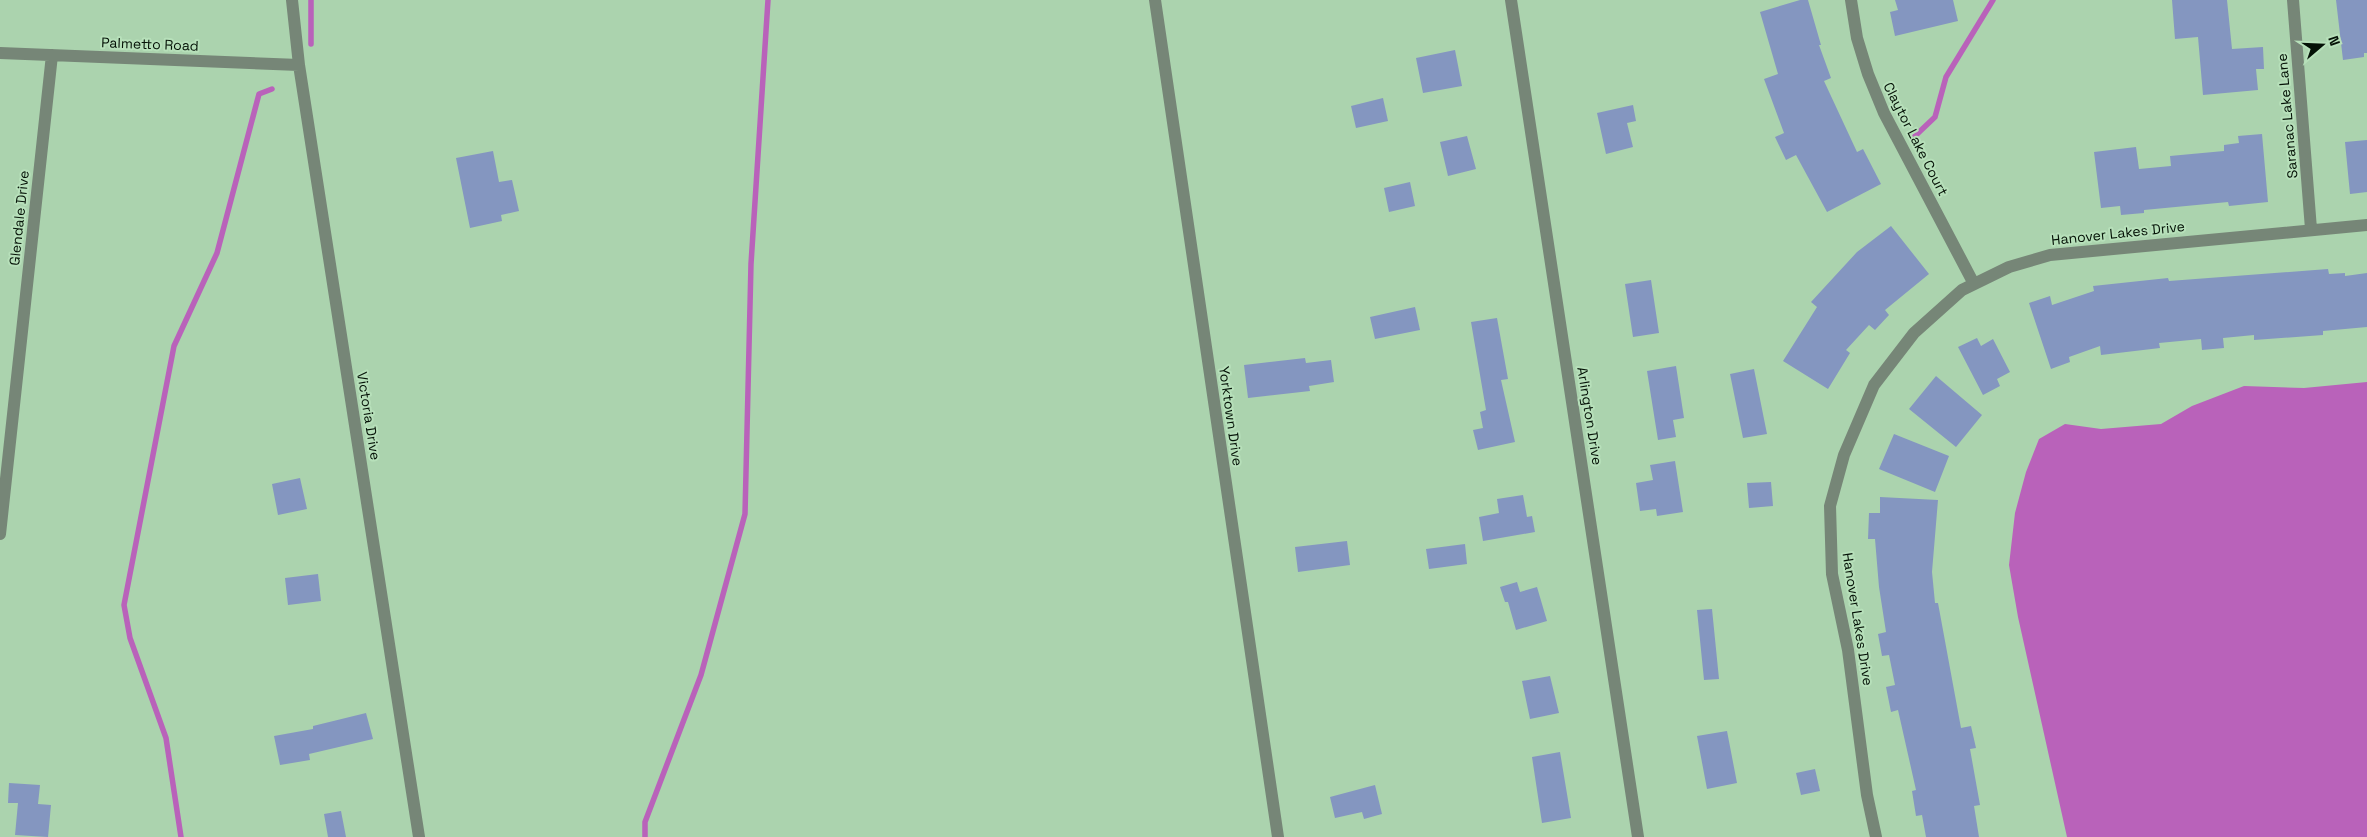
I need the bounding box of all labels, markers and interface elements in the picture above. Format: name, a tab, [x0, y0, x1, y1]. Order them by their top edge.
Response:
north arrow	[2297, 20, 2347, 70]
street label: Palmetto Road	[101, 33, 199, 55]
text: N	[2324, 33, 2344, 48]
street label: Saranac Lake Lane	[2273, 53, 2301, 179]
street label: Claytor Lake Court	[1880, 79, 1952, 199]
street label: Glendale Drive	[5, 170, 33, 266]
street label: Hanover Lakes Drive	[2050, 217, 2186, 249]
street label: Yorktown Drive	[1215, 365, 1247, 467]
street label: Arlington Drive	[1573, 366, 1607, 466]
street label: Victoria Drive	[353, 371, 385, 461]
street label: Hanover Lakes Drive	[1839, 551, 1877, 687]

